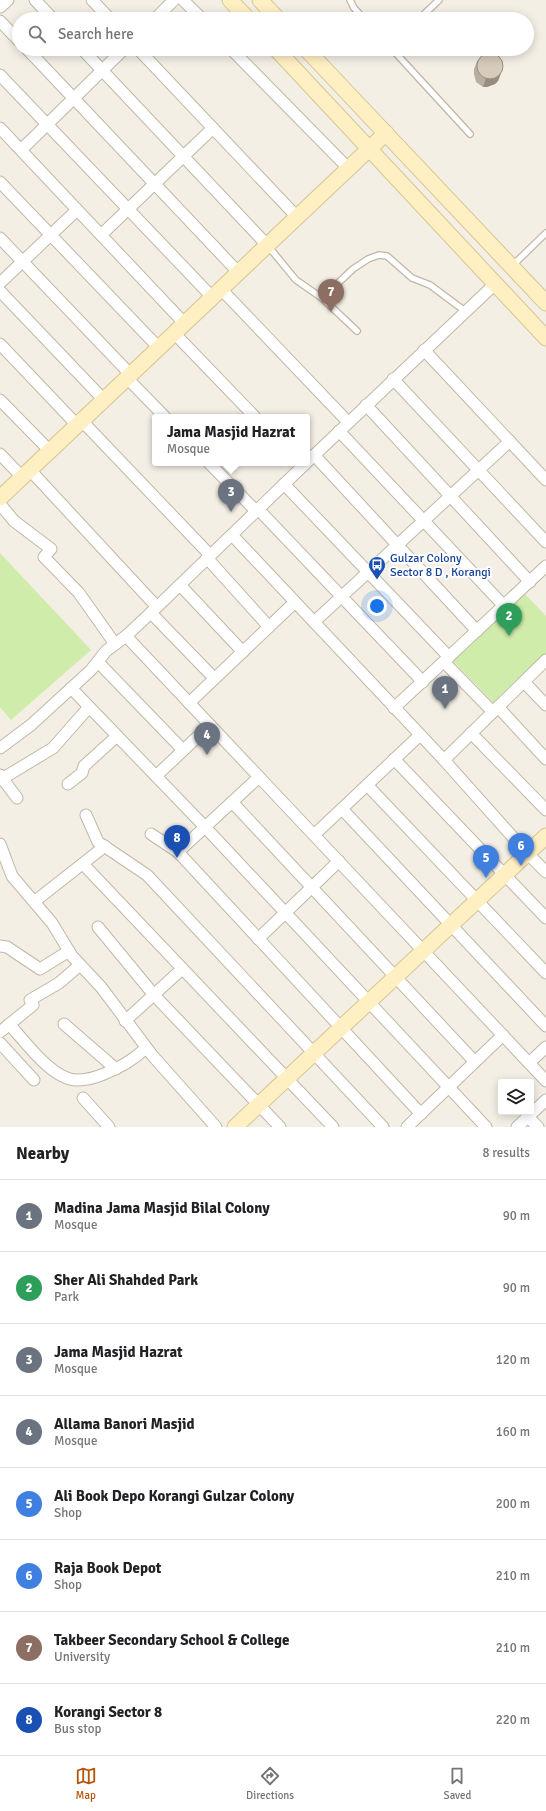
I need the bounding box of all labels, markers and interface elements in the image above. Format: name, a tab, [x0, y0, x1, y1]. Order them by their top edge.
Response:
search box	[12, 12, 534, 56]
icon: search	[26, 23, 48, 45]
text: Search here	[58, 25, 134, 43]
pin: 7	[318, 279, 344, 312]
popup	[152, 414, 310, 466]
text: Jama Masjid Hazrat	[167, 423, 295, 441]
text: Mosque	[167, 441, 210, 457]
pin: 3	[218, 479, 244, 512]
place label: Gulzar Colony Sector 8 D , Korangi	[390, 551, 491, 580]
bus stop icon: Gulzar Colony Sector 8 D , Korangi	[367, 555, 387, 580]
your location	[367, 596, 387, 616]
pin: 2	[496, 603, 522, 636]
pin: 1	[432, 676, 458, 709]
pin: 4	[194, 722, 220, 755]
pin: 8	[164, 825, 190, 858]
pin: 6	[508, 833, 534, 866]
pin: 5	[473, 845, 499, 878]
map controls	[498, 1079, 534, 1115]
button: layers	[498, 1079, 534, 1115]
text: Nearby	[16, 1143, 69, 1164]
text: 8 results	[482, 1145, 530, 1161]
text: Madina Jama Masjid Bilal Colony	[54, 1199, 270, 1217]
text: 1	[25, 1208, 33, 1224]
text: 90 m	[503, 1208, 530, 1224]
text: Mosque	[54, 1217, 97, 1233]
text: Sher Ali Shahded Park	[54, 1271, 198, 1289]
text: 2	[25, 1280, 33, 1296]
text: 90 m	[503, 1280, 530, 1296]
text: Park	[54, 1289, 79, 1305]
text: Jama Masjid Hazrat	[54, 1343, 183, 1361]
text: 3	[25, 1352, 33, 1368]
text: 120 m	[496, 1352, 530, 1368]
text: Mosque	[54, 1361, 97, 1377]
text: Allama Banori Masjid	[54, 1415, 195, 1433]
text: 4	[25, 1424, 33, 1440]
text: 160 m	[496, 1424, 530, 1440]
text: Mosque	[54, 1433, 97, 1449]
text: Ali Book Depo Korangi Gulzar Colony	[54, 1487, 294, 1505]
text: 5	[25, 1496, 33, 1512]
text: 200 m	[496, 1496, 530, 1512]
text: Shop	[54, 1505, 82, 1521]
text: Raja Book Depot	[54, 1559, 161, 1577]
text: 6	[25, 1568, 33, 1584]
text: 210 m	[496, 1568, 530, 1584]
text: Shop	[54, 1577, 82, 1593]
text: Takbeer Secondary School & College	[54, 1631, 289, 1649]
text: 7	[25, 1640, 33, 1656]
text: 210 m	[496, 1640, 530, 1656]
text: University	[54, 1649, 110, 1665]
text: Korangi Sector 8	[54, 1703, 162, 1721]
text: 8	[25, 1712, 33, 1728]
text: 220 m	[496, 1712, 530, 1728]
text: Bus stop	[54, 1721, 101, 1737]
tab: Map	[75, 1765, 97, 1802]
tab: Directions	[246, 1765, 294, 1802]
tab: Saved	[444, 1765, 471, 1802]

